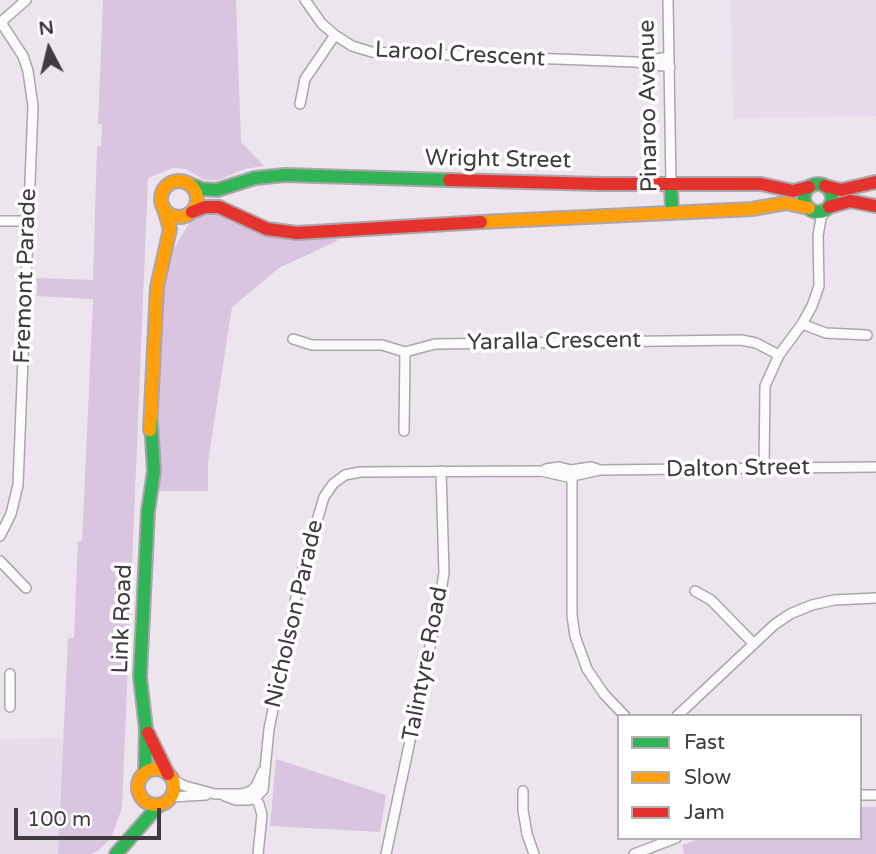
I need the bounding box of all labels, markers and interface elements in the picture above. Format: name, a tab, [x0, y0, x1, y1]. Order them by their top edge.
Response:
north arrow	[14, 14, 84, 84]
text: N	[38, 16, 55, 40]
street label: Pinaroo Avenue	[634, 19, 664, 193]
street label: Larool Crescent	[374, 37, 546, 73]
street label: Wright Street	[425, 145, 571, 175]
street label: Fremont Parade	[9, 188, 43, 364]
street label: Yaralla Crescent	[467, 327, 641, 357]
street label: Dalton Street	[666, 454, 810, 484]
street label: Nicholson Parade	[260, 517, 330, 711]
street label: Link Road	[107, 564, 139, 674]
street label: Talintyre Road	[398, 585, 454, 743]
legend	[617, 714, 862, 840]
text: Fast	[684, 730, 725, 755]
text: Slow	[684, 765, 731, 790]
scale bar	[18, 794, 164, 838]
text: Jam	[684, 800, 725, 825]
text: 100 m	[27, 807, 91, 832]

